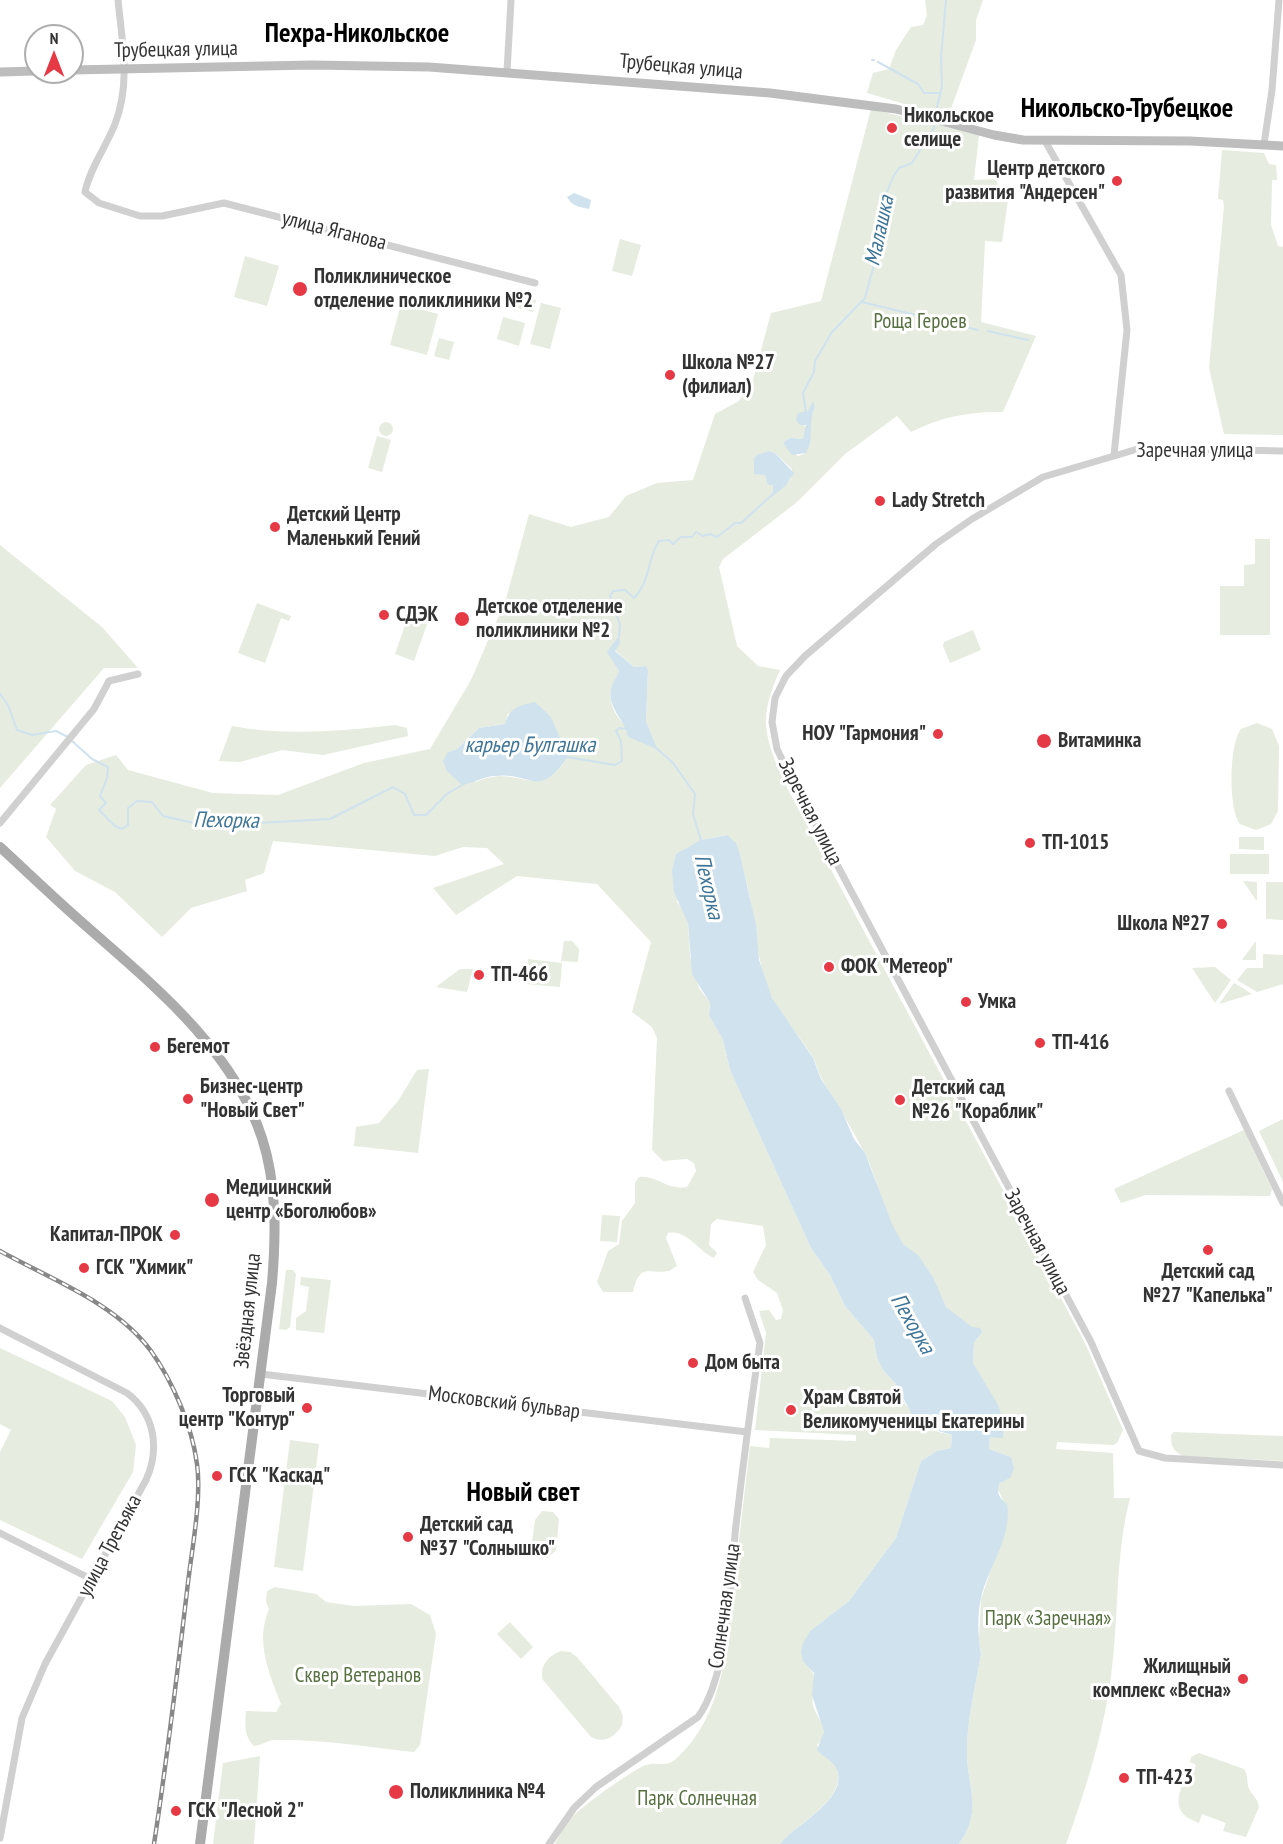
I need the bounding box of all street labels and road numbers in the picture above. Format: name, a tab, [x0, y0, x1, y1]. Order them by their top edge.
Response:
street label: Трубецкая улица	[114, 36, 238, 64]
street label: Трубецкая улица	[618, 49, 744, 85]
street label: улица Яганова	[279, 206, 389, 256]
street label: Заречная улица	[1137, 438, 1253, 464]
street label: Заречная улица	[772, 754, 848, 870]
street label: Заречная улица	[998, 1185, 1076, 1299]
street label: Звёздная улица	[229, 1252, 267, 1370]
street label: Московский бульвар	[427, 1381, 581, 1425]
street label: улица Третьяка	[73, 1491, 147, 1601]
street label: Солнечная улица	[704, 1542, 746, 1670]

